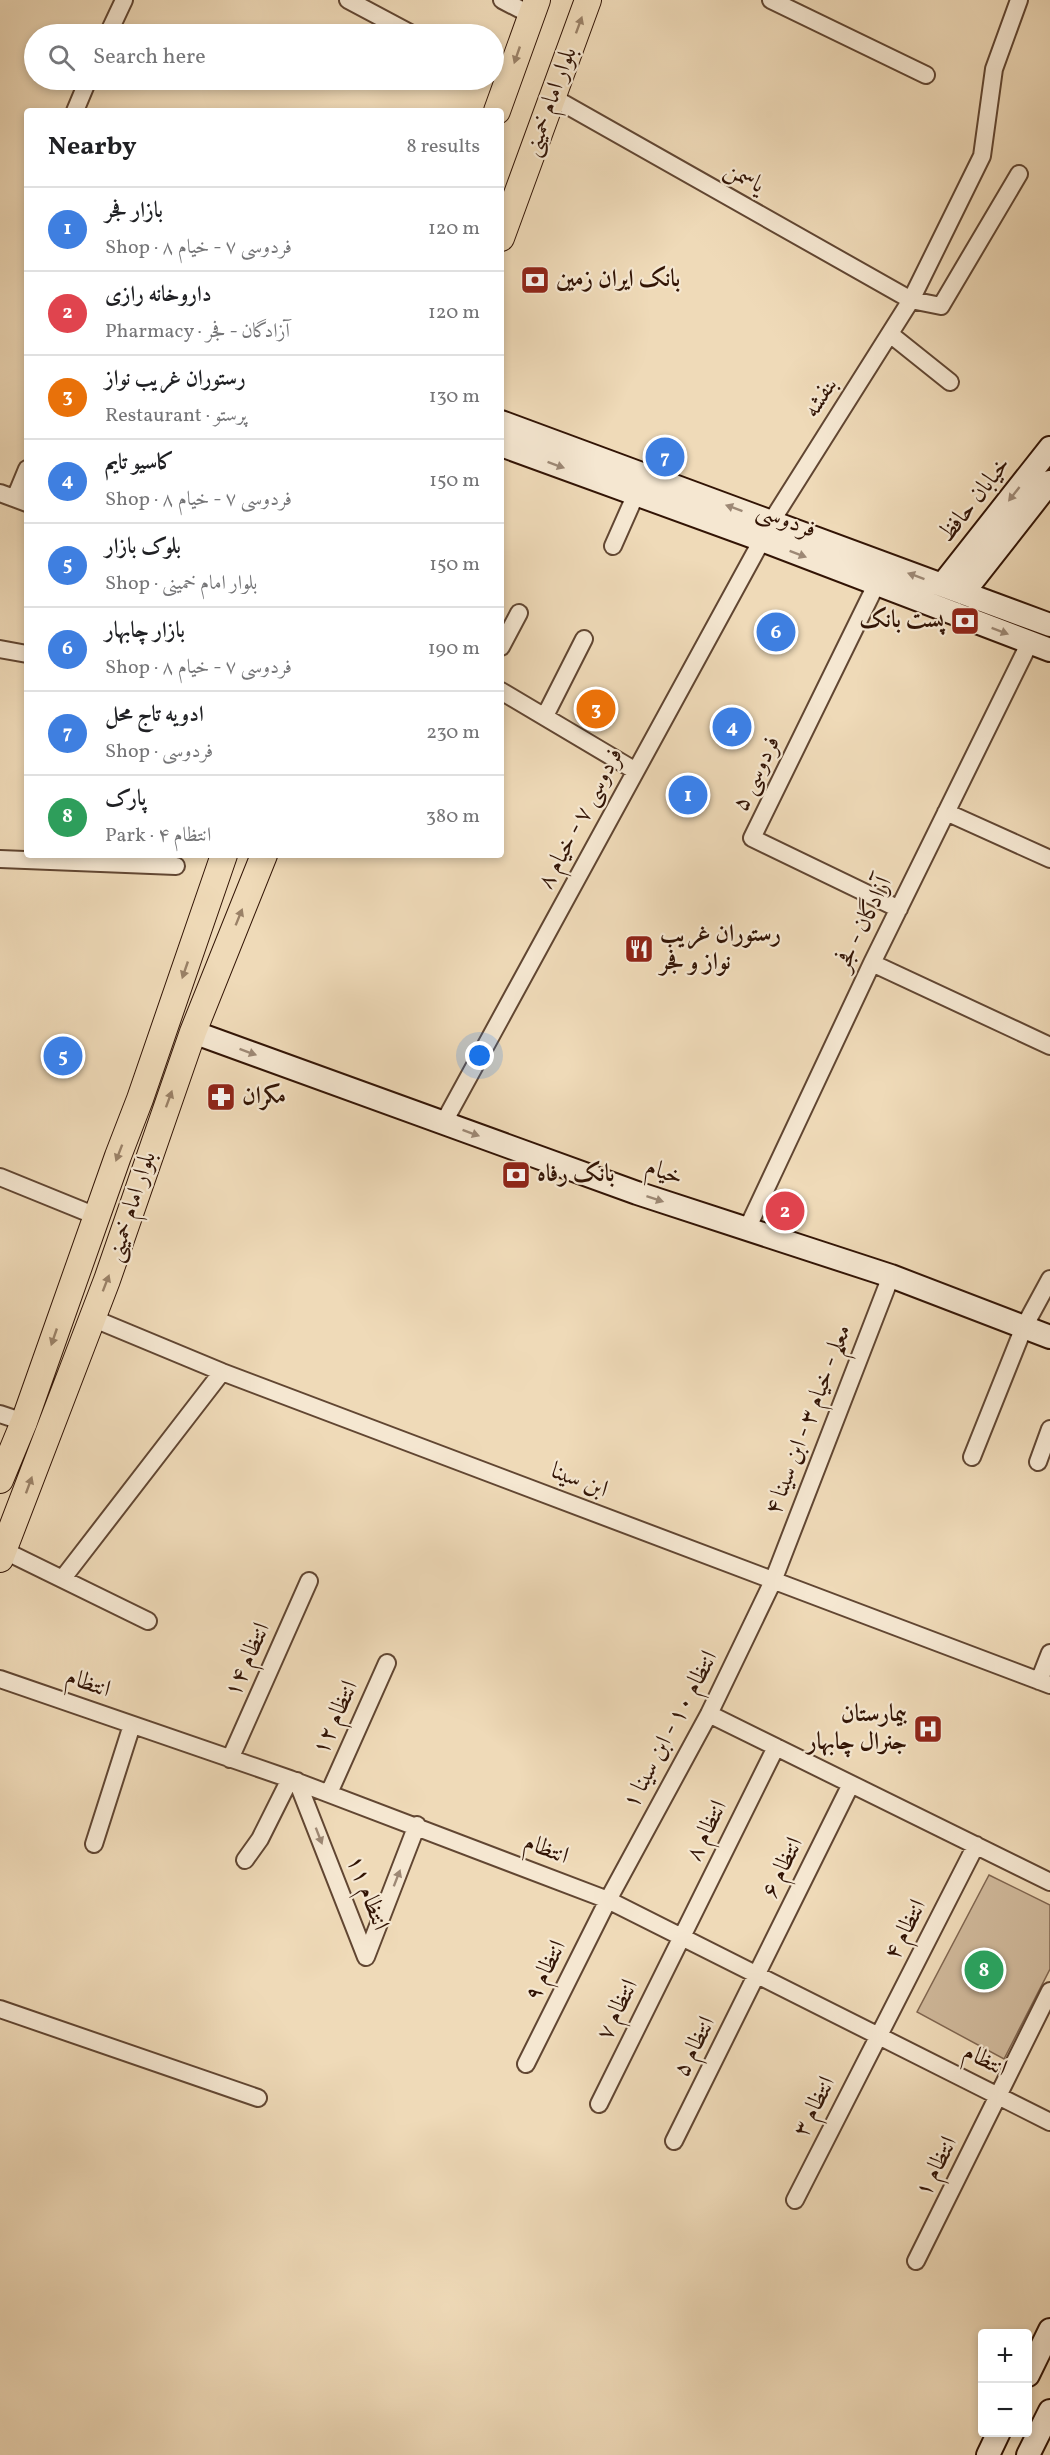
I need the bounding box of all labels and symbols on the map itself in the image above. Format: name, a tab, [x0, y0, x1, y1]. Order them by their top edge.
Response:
one-way arrow	[575, 16, 585, 34]
street label: بلوار امام خمینی	[515, 42, 588, 162]
one-way arrow	[511, 46, 521, 64]
street label: یاسمن	[718, 153, 772, 204]
place label: بانک ایران زمین	[556, 263, 680, 297]
bank icon: بانک ایران زمین	[519, 264, 551, 296]
street label: بنفشه	[796, 371, 846, 425]
pin: 7	[646, 434, 684, 480]
street label: خیابان حافظ	[931, 450, 1019, 550]
one-way arrow	[547, 461, 565, 471]
one-way arrow	[1008, 487, 1020, 502]
street label: فردوسی	[751, 494, 821, 548]
one-way arrow	[724, 502, 742, 512]
one-way arrow	[789, 550, 807, 559]
one-way arrow	[907, 571, 925, 580]
place label: پست بانک	[859, 604, 946, 638]
bank icon: پست بانک	[949, 605, 981, 637]
pin: 6	[756, 610, 796, 654]
one-way arrow	[991, 627, 1009, 637]
pin: 3	[576, 686, 616, 732]
pin: 4	[712, 704, 752, 750]
street label: فردوسی ۵	[724, 730, 790, 818]
street label: فردوسی ۷ - خیام ۸	[529, 742, 634, 897]
pin: 1	[668, 772, 708, 818]
street label: آزادگان - فجر	[825, 869, 903, 980]
one-way arrow	[235, 908, 244, 926]
place label: رستوران غریب نواز و فجر	[657, 918, 782, 980]
restaurant icon: رستوران غریب نواز و فجر	[623, 933, 655, 965]
one-way arrow	[180, 961, 189, 979]
pin: 5	[44, 1034, 82, 1078]
your location	[465, 1041, 494, 1070]
one-way arrow	[240, 1048, 258, 1058]
place label: مکران	[242, 1080, 286, 1114]
pharmacy icon: مکران	[205, 1081, 237, 1113]
one-way arrow	[165, 1090, 174, 1108]
one-way arrow	[463, 1128, 481, 1138]
one-way arrow	[113, 1145, 123, 1163]
street label: بلوار امام خمینی	[98, 1147, 168, 1267]
street label: خیام	[640, 1151, 687, 1197]
place label: بانک رفاه	[537, 1158, 615, 1192]
bank icon: بانک رفاه	[500, 1159, 532, 1191]
pin: 2	[766, 1188, 804, 1234]
one-way arrow	[646, 1194, 664, 1204]
one-way arrow	[101, 1274, 111, 1292]
street label: معلم - خیام ۳ - ابن سینا ۴	[757, 1320, 866, 1522]
one-way arrow	[48, 1328, 58, 1346]
street label: ابن سینا	[545, 1455, 613, 1507]
one-way arrow	[24, 1476, 34, 1494]
street label: انتظام ۱۴	[217, 1617, 281, 1703]
street label: انتظام ۱۰ - ابن سینا ۱	[615, 1645, 729, 1816]
street label: انتظام	[60, 1661, 115, 1709]
street label: انتظام ۱۲	[305, 1675, 369, 1761]
place label: بیمارستان جنرال چابهار	[804, 1698, 907, 1760]
hospital icon: بیمارستان جنرال چابهار	[912, 1713, 944, 1745]
street label: انتظام ۸	[678, 1795, 738, 1868]
street label: انتظام	[518, 1826, 573, 1876]
one-way arrow	[314, 1827, 324, 1845]
street label: انتظام ۶	[754, 1832, 814, 1905]
street label: انتظام ۱۱	[335, 1850, 397, 1936]
one-way arrow	[393, 1869, 402, 1887]
street label: انتظام ۴	[876, 1894, 938, 1967]
street label: انتظام ۹	[517, 1935, 577, 2008]
pin: 8	[964, 1948, 1004, 1992]
street label: انتظام ۷	[589, 1974, 649, 2047]
street label: انتظام ۵	[665, 2011, 727, 2084]
street label: انتظام	[956, 2036, 1013, 2088]
street label: انتظام ۳	[785, 2071, 847, 2144]
street label: انتظام ۱	[907, 2131, 969, 2204]

